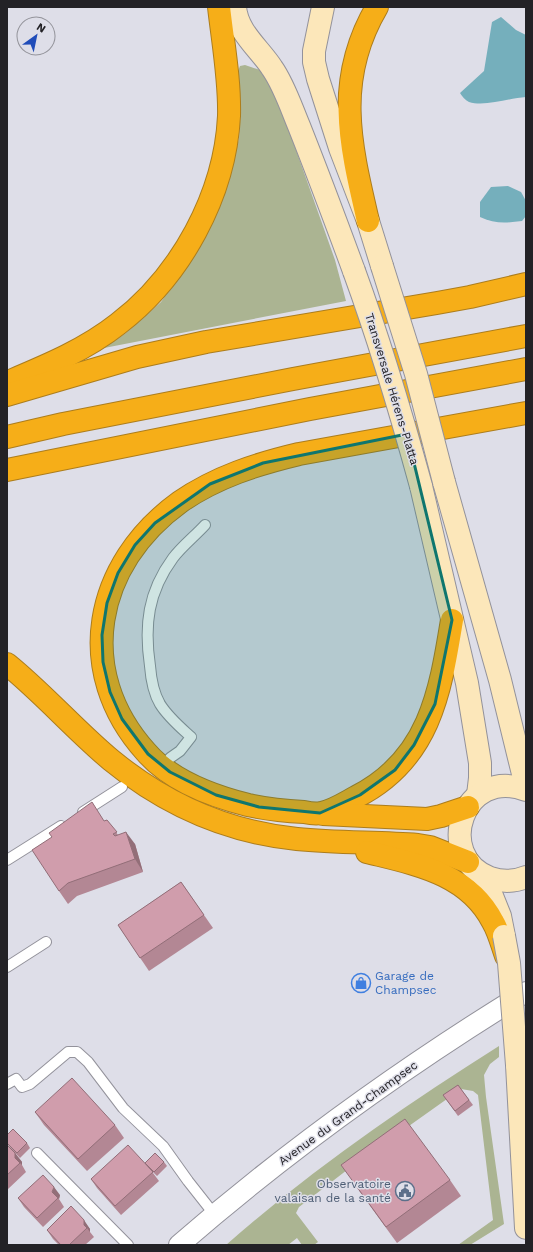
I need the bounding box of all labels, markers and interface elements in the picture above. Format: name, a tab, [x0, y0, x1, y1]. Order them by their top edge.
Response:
north arrow	[16, 16, 56, 56]
text: N	[34, 20, 48, 36]
street label: Transversale Hérens-Platta	[362, 311, 422, 467]
place label: Garage de Champsec	[375, 969, 437, 997]
shop icon: Garage de Champsec	[350, 972, 372, 994]
street label: Avenue du Grand-Champsec	[276, 1058, 420, 1168]
place label: Observatoire valaisan de la santé	[275, 1177, 391, 1205]
public building icon: Observatoire valaisan de la santé	[394, 1180, 416, 1202]

